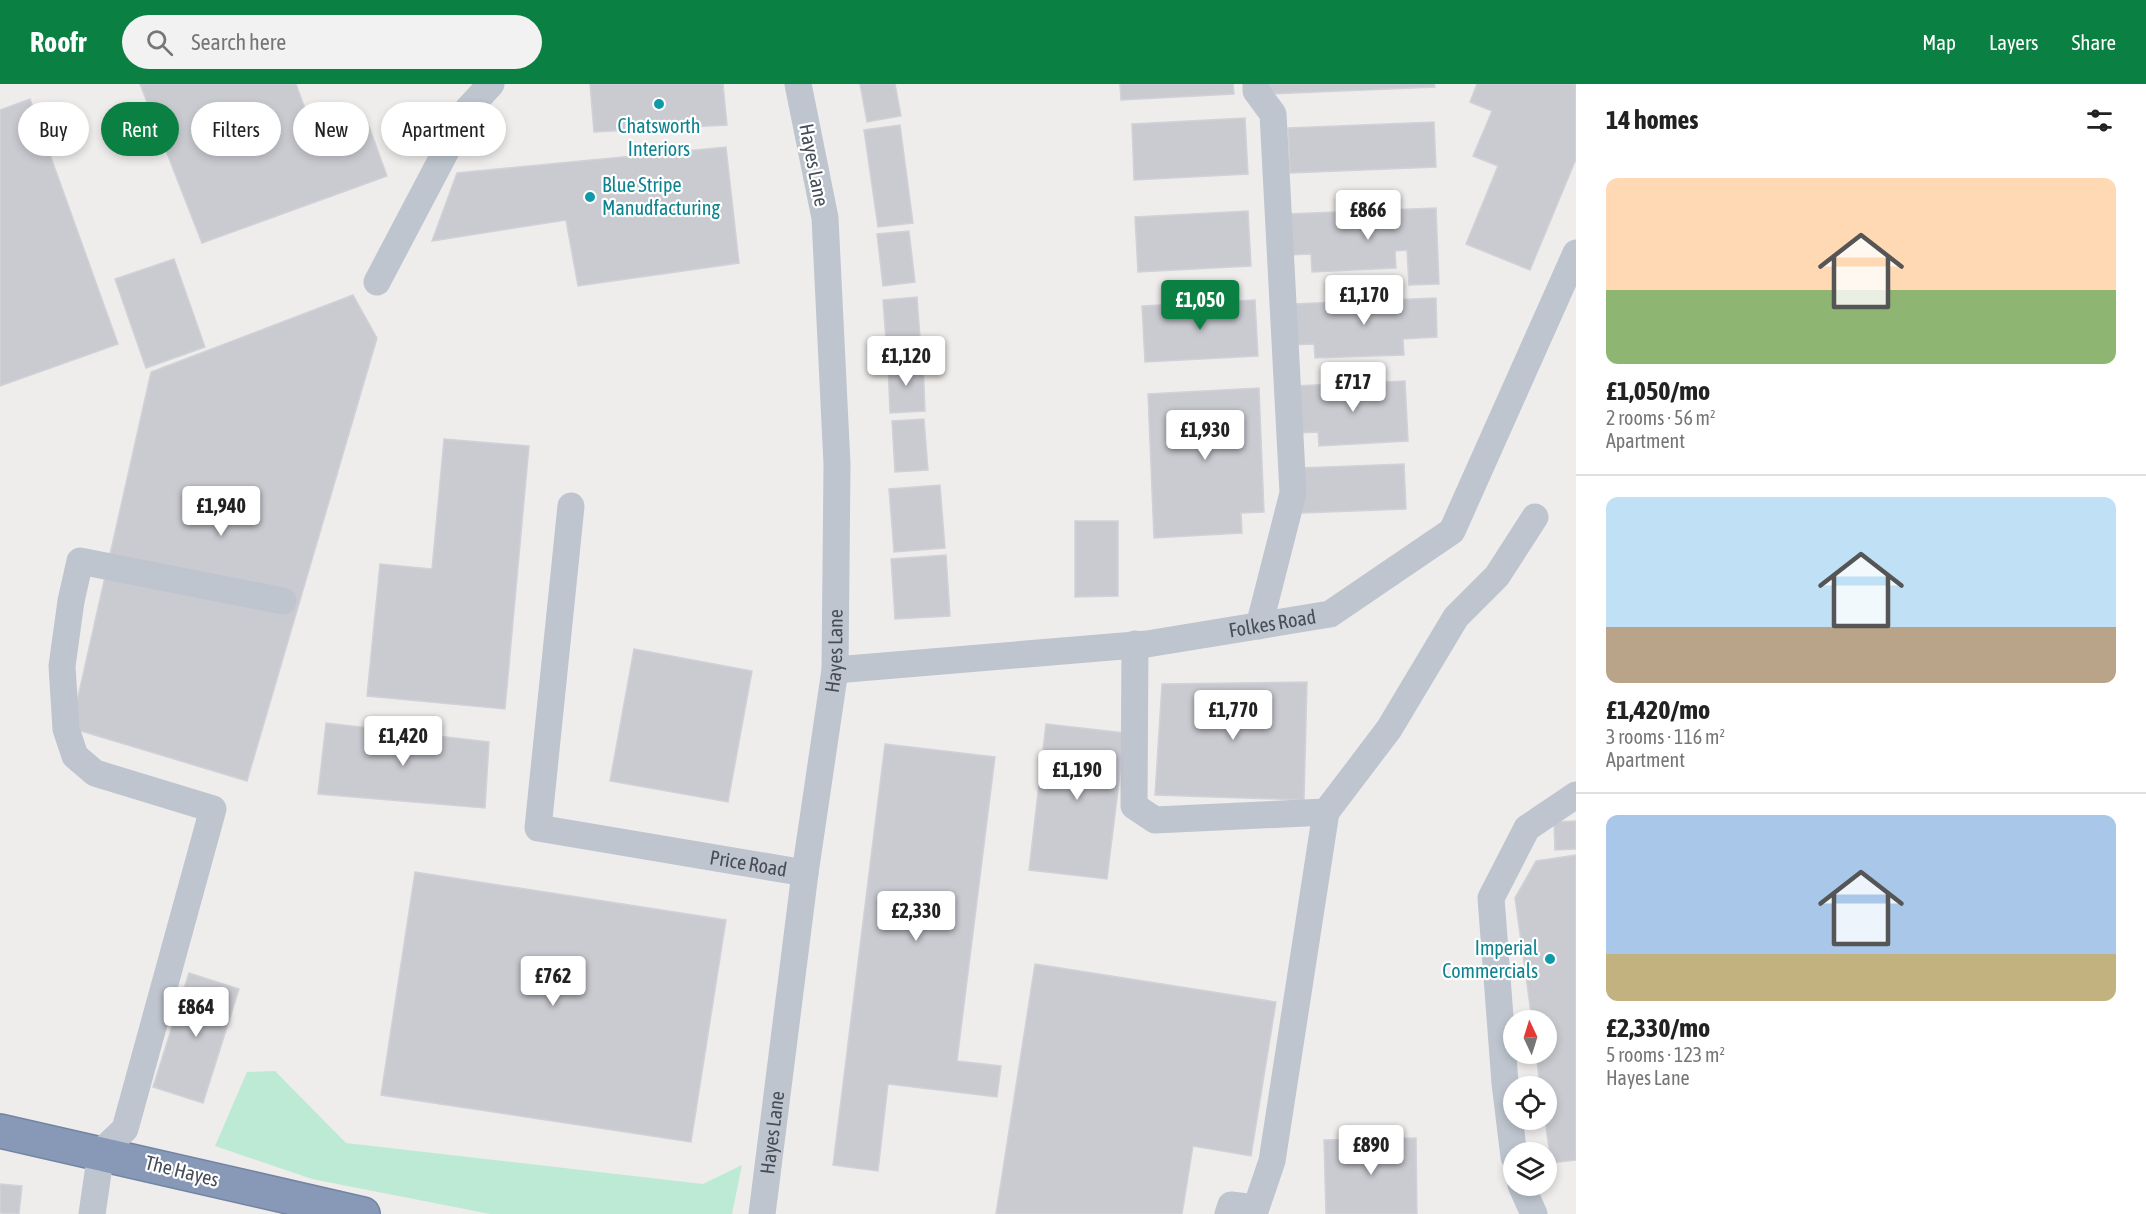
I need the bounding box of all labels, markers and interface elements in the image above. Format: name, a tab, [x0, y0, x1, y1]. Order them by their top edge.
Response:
search box	[122, 15, 542, 69]
text: Roofr	[30, 26, 86, 58]
icon: search	[143, 26, 176, 59]
text: Search here	[191, 29, 286, 55]
text: Map	[1922, 30, 1956, 54]
text: Layers	[1989, 30, 2039, 54]
text: Share	[2072, 30, 2116, 54]
marker: Chatsworth Interiors	[652, 97, 666, 111]
chip: Buy	[18, 102, 89, 156]
chip: Rent	[101, 102, 179, 156]
chip: Filters	[191, 102, 281, 156]
chip: New	[293, 102, 369, 156]
chip: Apartment	[381, 102, 506, 156]
icon: filters	[2083, 104, 2116, 137]
text: 14 homes	[1606, 105, 1699, 135]
place label: Chatsworth Interiors	[617, 114, 701, 160]
street label: Hayes Lane	[795, 122, 834, 208]
place label: Blue Stripe Manudfacturing	[602, 173, 720, 219]
marker: Blue Stripe Manudfacturing	[583, 190, 597, 204]
pin: £866	[1332, 190, 1404, 241]
text: £866	[1350, 198, 1386, 221]
icon: home	[1807, 217, 1915, 325]
pin: £1,170	[1315, 275, 1413, 326]
pin: £1,050	[1151, 280, 1249, 331]
text: £1,170	[1339, 283, 1389, 306]
text: £1,050	[1175, 288, 1225, 311]
pin: £1,120	[857, 336, 955, 387]
text: £1,120	[881, 344, 931, 367]
pin: £717	[1317, 362, 1389, 413]
text: £717	[1335, 370, 1371, 393]
text: £1,050/mo	[1606, 376, 1710, 406]
text: 2 rooms · 56 m²	[1606, 406, 1716, 429]
pin: £1,930	[1156, 410, 1254, 461]
text: £1,930	[1180, 418, 1230, 441]
text: Apartment	[1606, 429, 1685, 452]
pin: £1,940	[172, 486, 270, 537]
text: £1,940	[196, 494, 246, 517]
icon: home	[1807, 536, 1915, 644]
street label: Folkes Road	[1227, 605, 1317, 641]
street label: Hayes Lane	[820, 609, 847, 694]
pin: £1,770	[1184, 690, 1282, 741]
text: £1,420/mo	[1606, 695, 1710, 725]
text: £1,770	[1208, 698, 1258, 721]
pin: £1,420	[354, 716, 452, 767]
text: £1,420	[378, 724, 428, 747]
text: 3 rooms · 116 m²	[1606, 725, 1725, 748]
text: Apartment	[1606, 748, 1685, 771]
pin: £1,190	[1028, 750, 1126, 801]
text: £1,190	[1052, 758, 1102, 781]
street label: Price Road	[708, 845, 789, 881]
icon: home	[1807, 854, 1915, 962]
pin: £2,330	[867, 891, 965, 942]
text: £2,330	[891, 899, 941, 922]
place label: Imperial Commercials	[1442, 936, 1539, 982]
marker: Imperial Commercials	[1543, 952, 1557, 966]
pin: £762	[517, 956, 589, 1007]
text: £762	[535, 964, 571, 987]
pin: £864	[160, 987, 232, 1038]
text: £864	[178, 995, 214, 1018]
north arrow	[1503, 1010, 1557, 1064]
map controls	[1503, 1010, 1557, 1196]
text: £2,330/mo	[1606, 1013, 1710, 1043]
text: 5 rooms · 123 m²	[1606, 1043, 1725, 1066]
text: Hayes Lane	[1606, 1066, 1690, 1089]
button: locate	[1503, 1076, 1557, 1130]
street label: Hayes Lane	[755, 1090, 788, 1176]
pin: £890	[1335, 1125, 1407, 1176]
text: £890	[1353, 1133, 1389, 1156]
button: layers	[1503, 1142, 1557, 1196]
street label: The Hayes	[143, 1150, 221, 1191]

